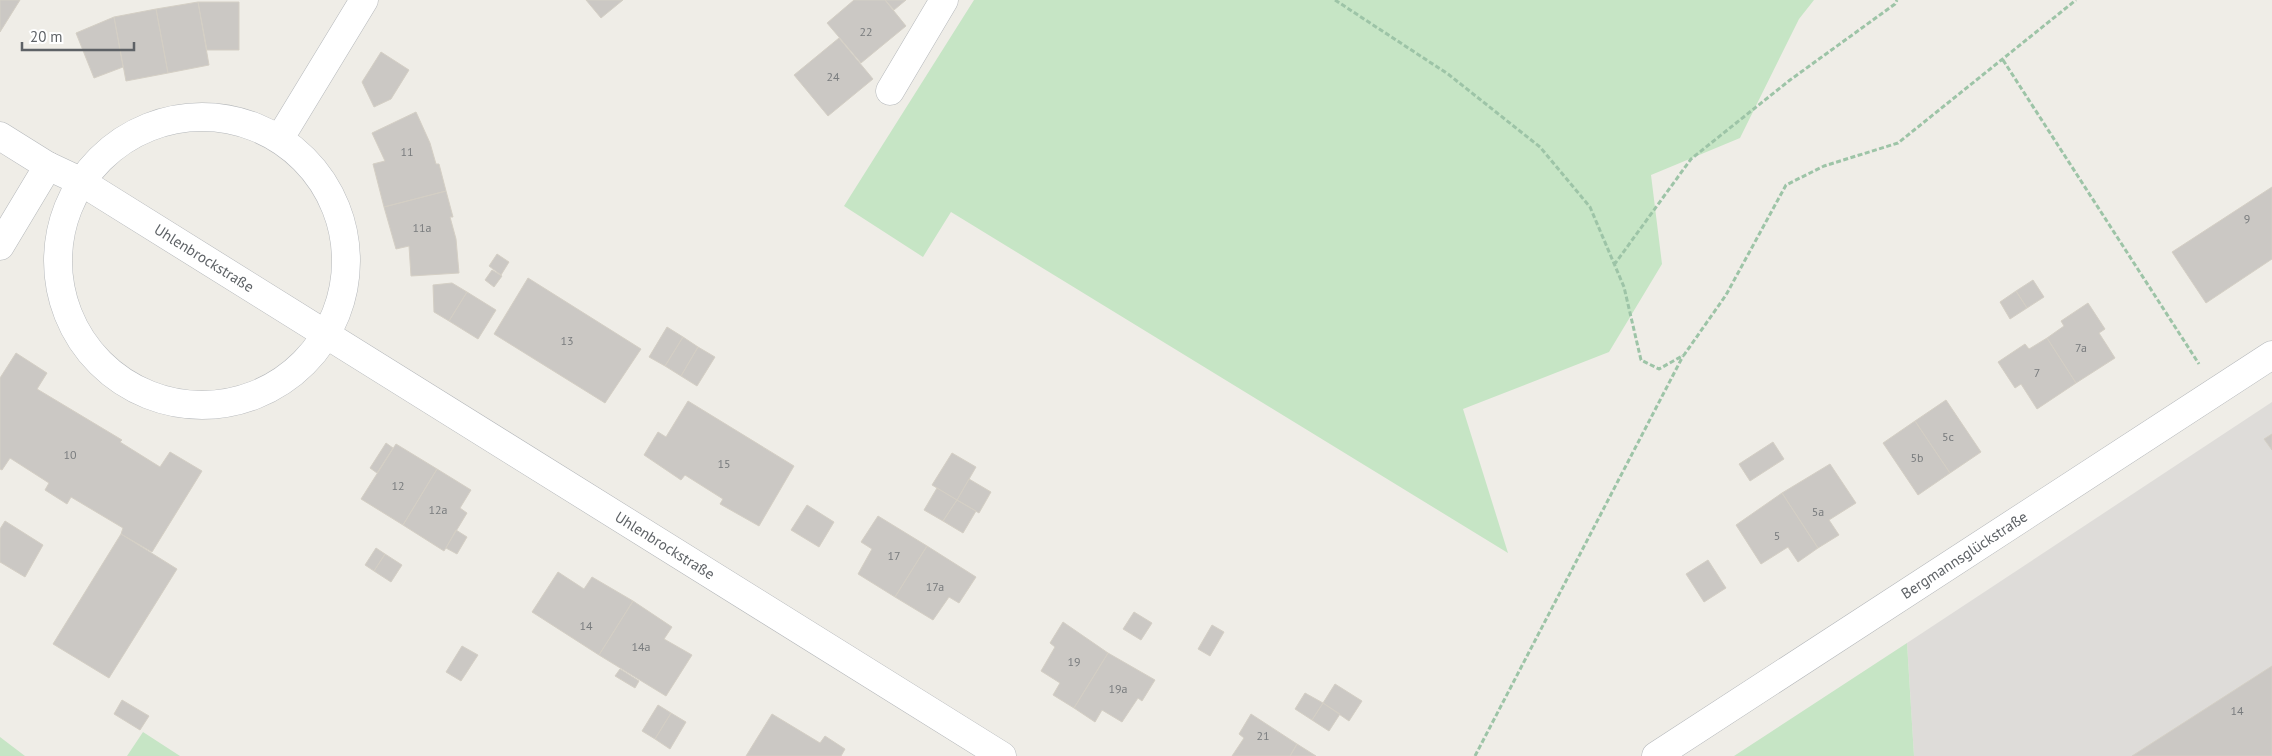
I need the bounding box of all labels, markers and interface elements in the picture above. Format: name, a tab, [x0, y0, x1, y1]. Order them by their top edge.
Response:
scale bar	[22, 20, 135, 52]
house number: 22	[859, 24, 873, 39]
text: 20 m	[30, 27, 63, 46]
house number: 24	[826, 69, 840, 84]
house number: 11	[400, 144, 414, 159]
house number: 9	[2244, 211, 2250, 226]
street label: Uhlenbrockstraße	[151, 220, 258, 296]
house number: 11a	[412, 220, 432, 235]
house number: 13	[560, 333, 574, 348]
house number: 7a	[2075, 340, 2087, 355]
house number: 7	[2034, 365, 2040, 380]
house number: 5c	[1942, 429, 1955, 444]
house number: 10	[63, 447, 77, 462]
house number: 5b	[1910, 450, 1924, 465]
house number: 15	[717, 456, 731, 471]
house number: 12	[391, 478, 405, 493]
house number: 12a	[428, 502, 448, 517]
house number: 5a	[1812, 504, 1824, 519]
street label: Uhlenbrockstraße	[612, 507, 718, 583]
street label: Bergmannsglückstraße	[1897, 507, 2031, 603]
house number: 5	[1774, 528, 1780, 543]
house number: 17	[887, 548, 901, 563]
house number: 17a	[926, 579, 944, 594]
house number: 14	[579, 618, 593, 633]
house number: 14a	[631, 639, 651, 654]
house number: 19	[1067, 654, 1081, 669]
house number: 19a	[1108, 681, 1128, 696]
house number: 14	[2230, 703, 2244, 718]
house number: 21	[1256, 728, 1270, 743]

